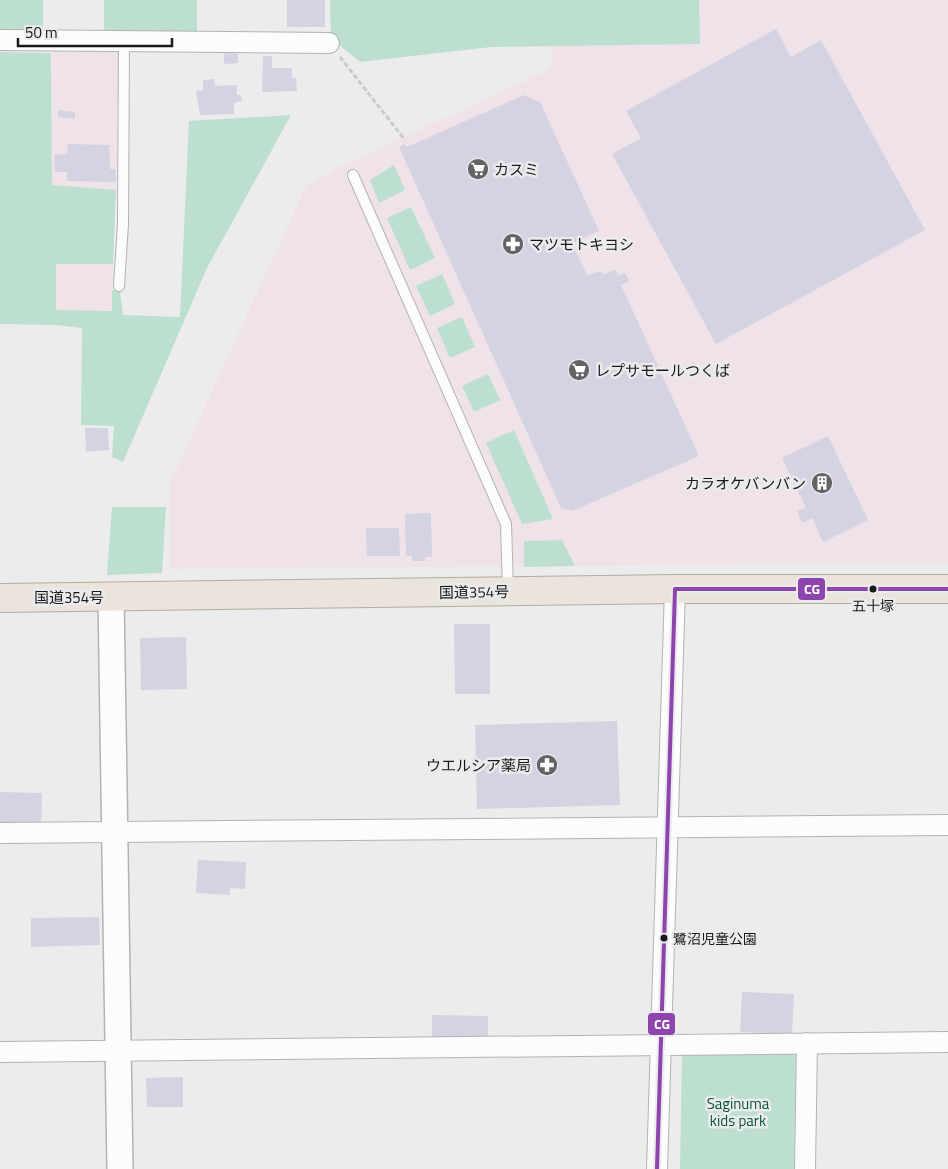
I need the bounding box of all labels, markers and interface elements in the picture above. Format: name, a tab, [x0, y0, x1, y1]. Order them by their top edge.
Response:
scale bar	[18, 15, 171, 47]
text: 50 m	[25, 21, 58, 44]
supermarket icon: カスミ	[466, 157, 490, 181]
place label: カスミ	[494, 158, 539, 181]
pharmacy icon: マツモトキヨシ	[501, 232, 525, 256]
place label: マツモトキヨシ	[529, 233, 634, 256]
supermarket icon: レプサモールつくば	[567, 358, 591, 382]
place label: レプサモールつくば	[595, 359, 730, 382]
building icon: カラオケバンバン	[810, 471, 834, 495]
place label: カラオケバンバン	[685, 472, 806, 495]
line badge: CG	[797, 577, 826, 601]
text: CG	[804, 578, 820, 599]
street label: 国道354号	[439, 580, 509, 604]
marker: 五十塚	[868, 584, 878, 594]
street label: 国道354号	[34, 586, 104, 609]
place label: 五十塚	[852, 595, 894, 616]
pharmacy icon: ウエルシア薬局	[535, 753, 559, 777]
place label: ウエルシア薬局	[426, 754, 531, 777]
place label: 鷺沼児童公園	[673, 928, 757, 949]
marker: 鷺沼児童公園	[659, 933, 669, 943]
line badge: CG	[647, 1012, 676, 1036]
text: CG	[654, 1013, 670, 1034]
park label: Saginuma kids park	[707, 1092, 770, 1132]

